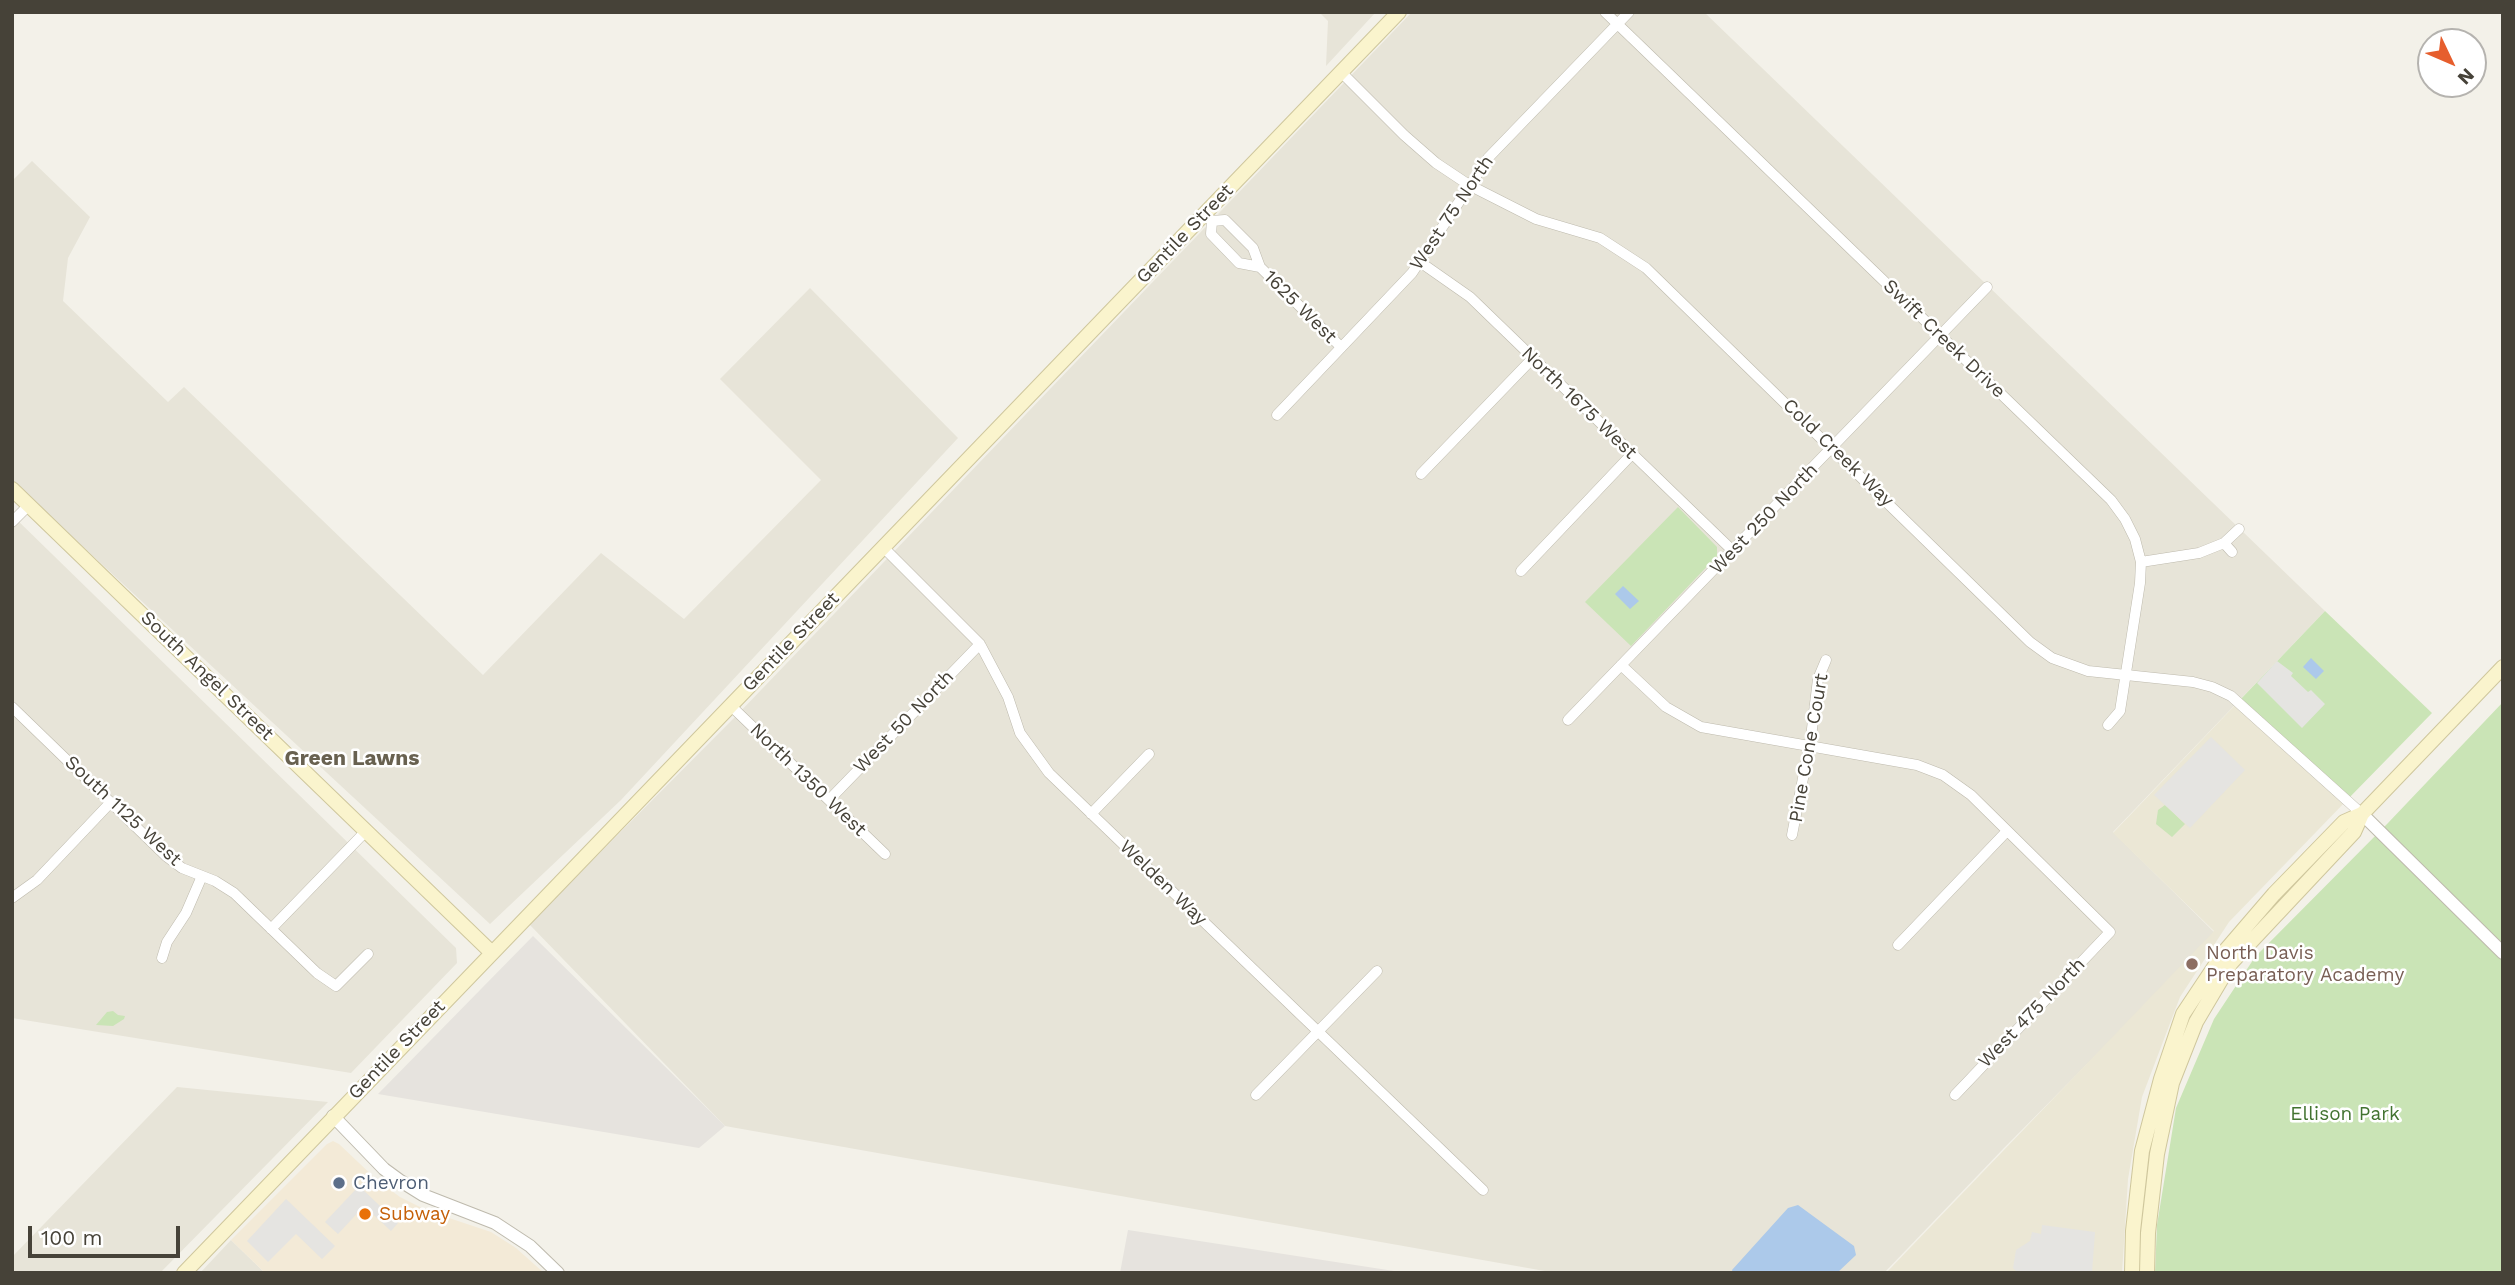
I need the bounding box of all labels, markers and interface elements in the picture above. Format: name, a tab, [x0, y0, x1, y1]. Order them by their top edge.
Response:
north arrow	[2417, 28, 2487, 98]
text: N	[2453, 63, 2479, 90]
street label: West 75 North	[1405, 151, 1499, 275]
street label: Gentile Street	[1132, 179, 1238, 289]
street label: 1625 West	[1259, 266, 1341, 348]
street label: Swift Creek Drive	[1878, 275, 2010, 403]
street label: North 1675 West	[1516, 342, 1642, 464]
street label: Cold Creek Way	[1778, 394, 1898, 512]
street label: West 250 North	[1705, 459, 1823, 579]
street label: Gentile Street	[738, 587, 844, 697]
street label: South Angel Street	[136, 607, 278, 745]
street label: West 50 North	[849, 666, 959, 778]
street label: Pine Cone Court	[1785, 672, 1833, 824]
street label: North 1350 West	[745, 719, 871, 841]
district label: Green Lawns	[285, 746, 419, 772]
street label: South 1125 West	[60, 751, 186, 871]
street label: Welden Way	[1114, 836, 1212, 930]
place label: North Davis Preparatory Academy	[2206, 942, 2404, 986]
street label: West 475 North	[1974, 953, 2090, 1073]
marker: North Davis Preparatory Academy	[2184, 956, 2200, 972]
street label: Gentile Street	[344, 995, 450, 1105]
park label: Ellison Park	[2290, 1103, 2400, 1125]
place label: Chevron	[353, 1172, 429, 1194]
marker: Chevron	[331, 1175, 347, 1191]
place label: Subway	[379, 1203, 450, 1225]
marker: Subway	[357, 1206, 373, 1222]
scale bar	[32, 1212, 184, 1256]
text: 100 m	[41, 1225, 103, 1250]

